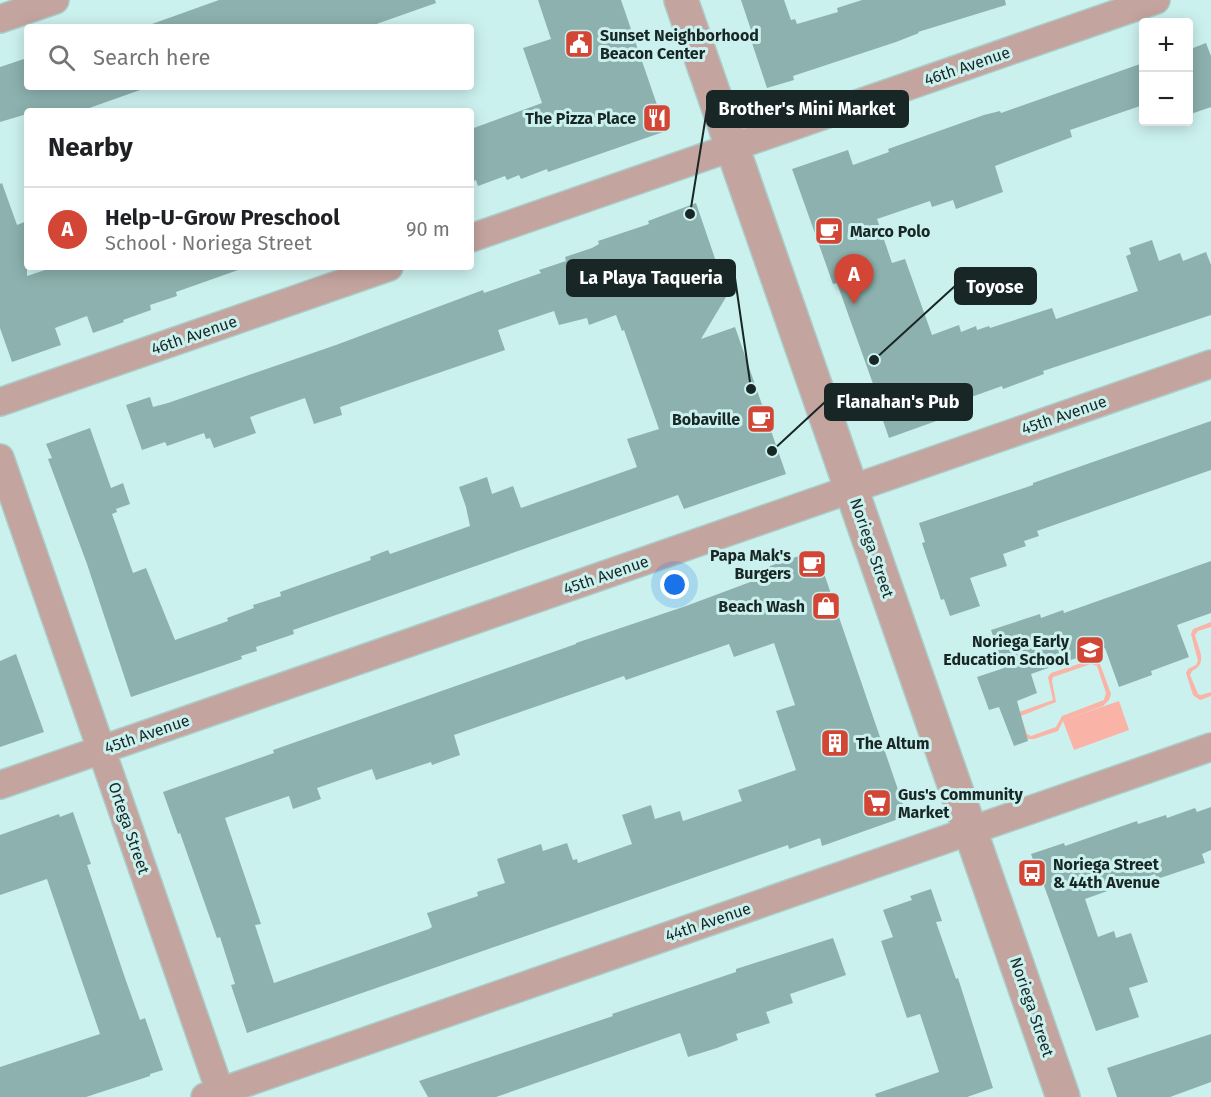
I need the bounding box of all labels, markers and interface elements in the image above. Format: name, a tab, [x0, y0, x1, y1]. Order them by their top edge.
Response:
map controls	[1139, 18, 1193, 126]
button: +	[1139, 18, 1193, 72]
search box	[24, 24, 474, 90]
place label: Sunset Neighborhood Beacon Center	[600, 26, 759, 63]
public building icon: Sunset Neighborhood Beacon Center	[563, 28, 595, 60]
icon: search	[45, 41, 78, 74]
street label: 46th Avenue	[922, 42, 1012, 90]
text: Search here	[93, 44, 211, 71]
button: −	[1139, 72, 1193, 126]
callout: Brother's Mini Market	[707, 91, 908, 127]
text: Brother's Mini Market	[719, 98, 896, 120]
restaurant icon: The Pizza Place	[641, 102, 673, 134]
place label: The Pizza Place	[525, 109, 636, 128]
text: Nearby	[48, 132, 133, 163]
text: Help-U-Grow Preschool	[105, 204, 340, 231]
cafe icon: Marco Polo	[813, 215, 845, 247]
text: A	[62, 217, 73, 241]
text: 90 m	[406, 217, 450, 241]
place label: Marco Polo	[850, 222, 930, 241]
text: School · Noriega Street	[105, 231, 312, 255]
pin: A	[834, 254, 874, 304]
callout: La Playa Taqueria	[567, 260, 735, 296]
text: La Playa Taqueria	[579, 267, 723, 289]
callout: Toyose	[955, 268, 1036, 304]
text: Toyose	[966, 276, 1024, 298]
street label: 46th Avenue	[149, 311, 239, 359]
callout: Flanahan's Pub	[825, 384, 972, 420]
text: Flanahan's Pub	[837, 391, 960, 413]
street label: 45th Avenue	[1019, 392, 1109, 438]
cafe icon: Bobaville	[745, 403, 777, 435]
place label: Bobaville	[672, 410, 740, 429]
street label: Noriega Street	[846, 496, 898, 600]
place label: Papa Mak's Burgers	[710, 546, 791, 583]
cafe icon: Papa Mak's Burgers	[796, 548, 828, 580]
street label: 45th Avenue	[561, 552, 651, 598]
your location	[660, 570, 689, 599]
shop icon: Beach Wash	[810, 590, 842, 622]
place label: Beach Wash	[718, 597, 805, 616]
place label: Noriega Early Education School	[943, 632, 1070, 669]
school or university icon: Noriega Early Education School	[1074, 634, 1106, 666]
street label: 45th Avenue	[102, 711, 192, 757]
building icon: The Altum	[819, 727, 851, 759]
place label: The Altum	[856, 734, 930, 753]
street label: Ortega Street	[104, 780, 154, 877]
place label: Gus's Community Market	[898, 785, 1023, 822]
supermarket icon: Gus's Community Market	[861, 787, 893, 819]
place label: Noriega Street & 44th Avenue	[1053, 855, 1160, 892]
bus stop icon: Noriega Street & 44th Avenue	[1016, 857, 1048, 889]
street label: 44th Avenue	[663, 898, 753, 946]
street label: Noriega Street	[1006, 955, 1058, 1059]

